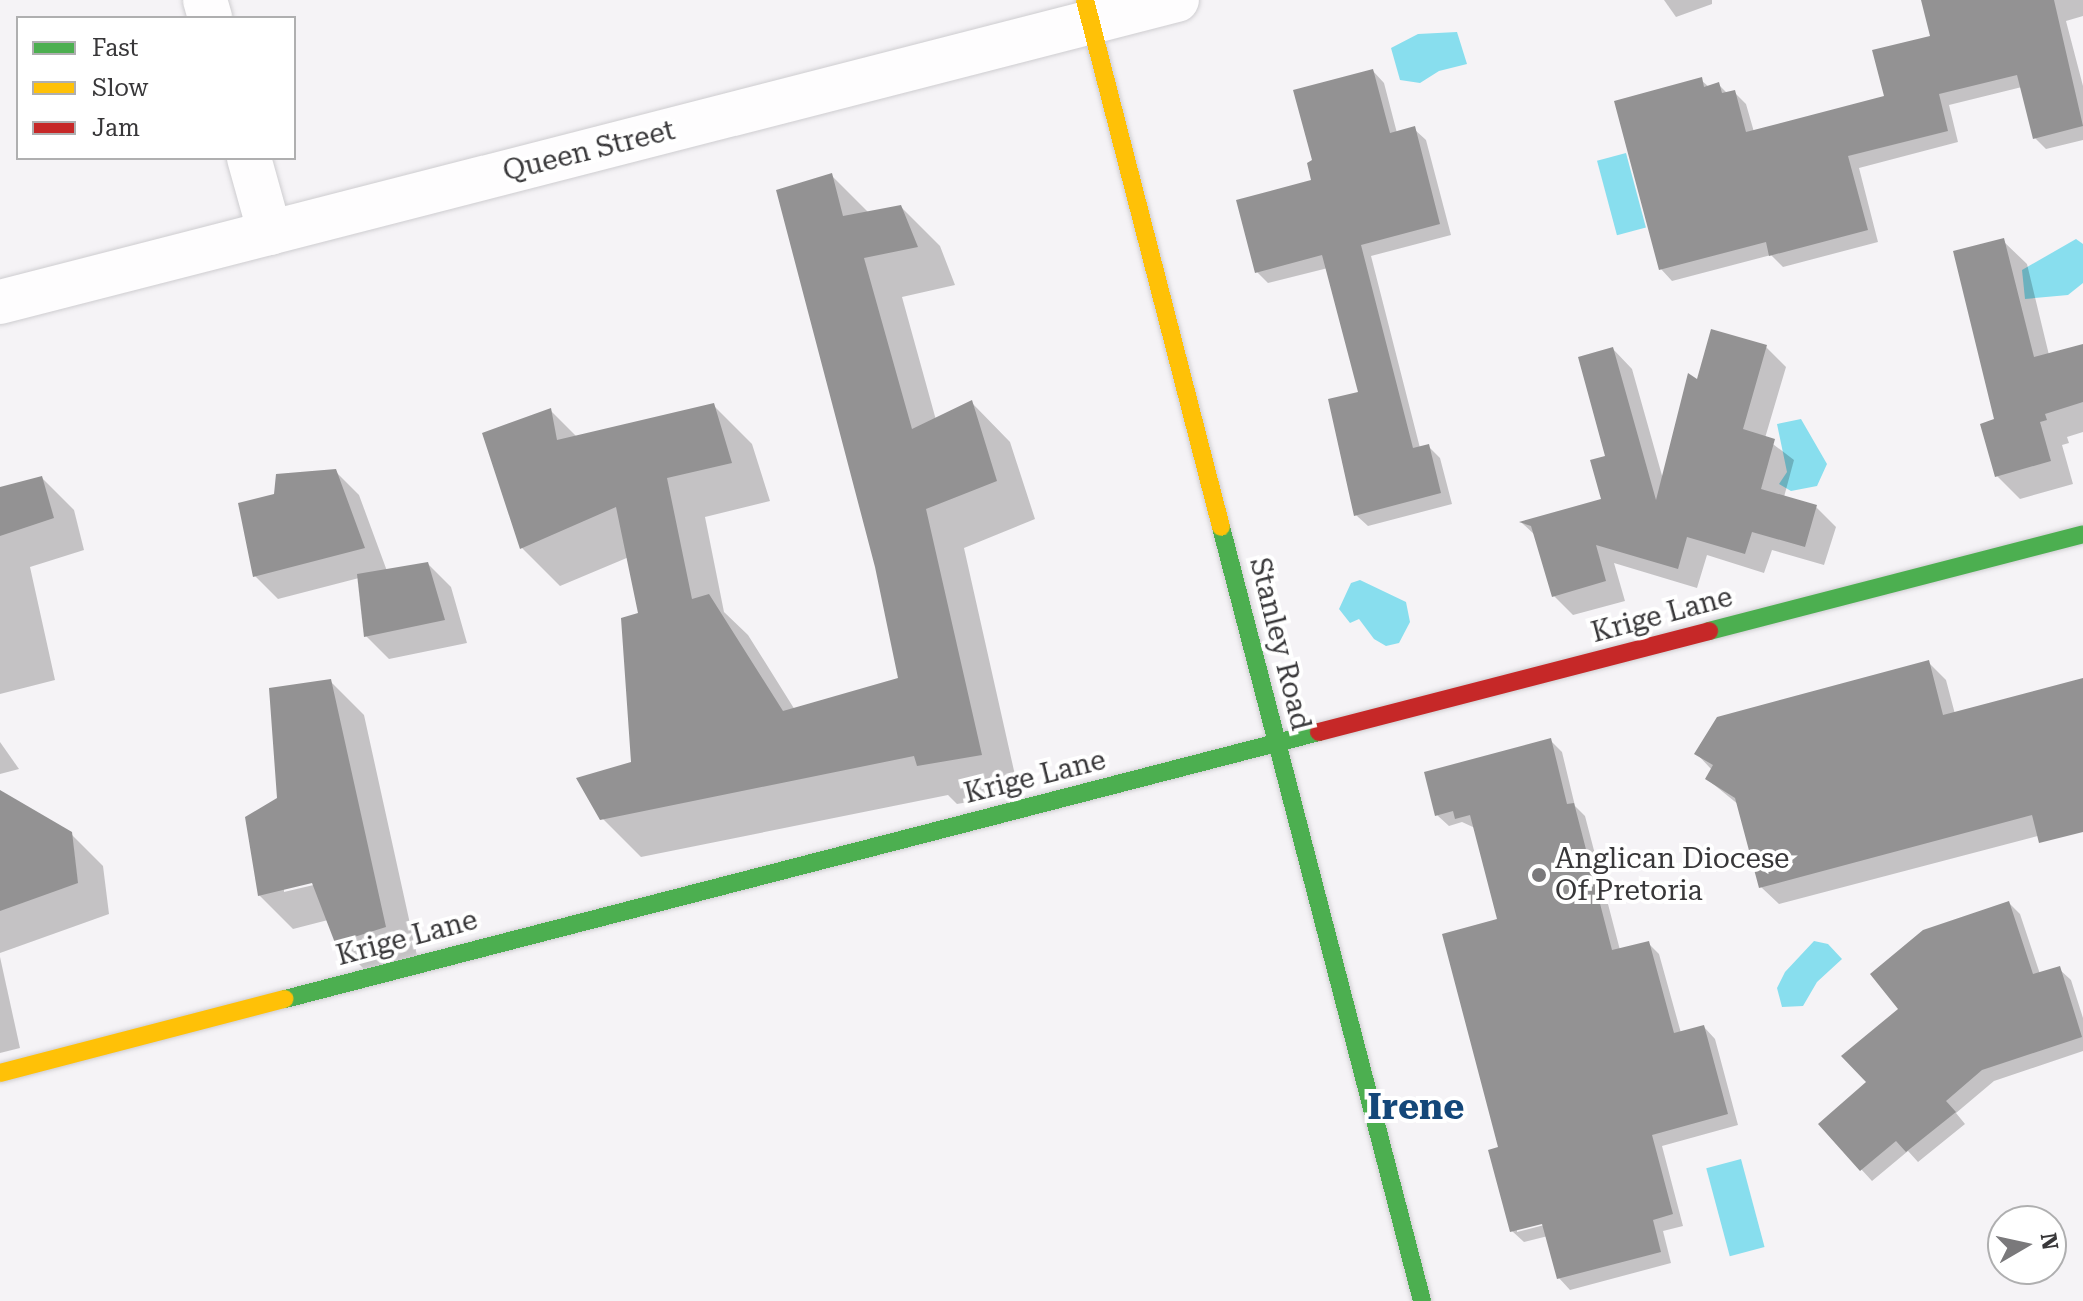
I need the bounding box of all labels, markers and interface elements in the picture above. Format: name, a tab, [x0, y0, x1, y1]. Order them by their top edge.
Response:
legend	[16, 16, 296, 160]
text: Fast	[92, 34, 139, 62]
text: Slow	[92, 74, 148, 102]
street label: Queen Street	[500, 113, 678, 189]
text: Jam	[92, 114, 140, 142]
street label: Stanley Road	[1242, 554, 1318, 734]
street label: Krige Lane	[1588, 580, 1736, 650]
street label: Krige Lane	[961, 743, 1109, 811]
place label: Anglican Diocese Of Pretoria	[1555, 842, 1789, 908]
marker: Anglican Diocese Of Pretoria	[1530, 866, 1548, 884]
street label: Krige Lane	[333, 903, 481, 973]
district label: Irene	[1368, 1086, 1464, 1130]
north arrow	[1987, 1205, 2067, 1285]
text: N	[2036, 1231, 2063, 1252]

